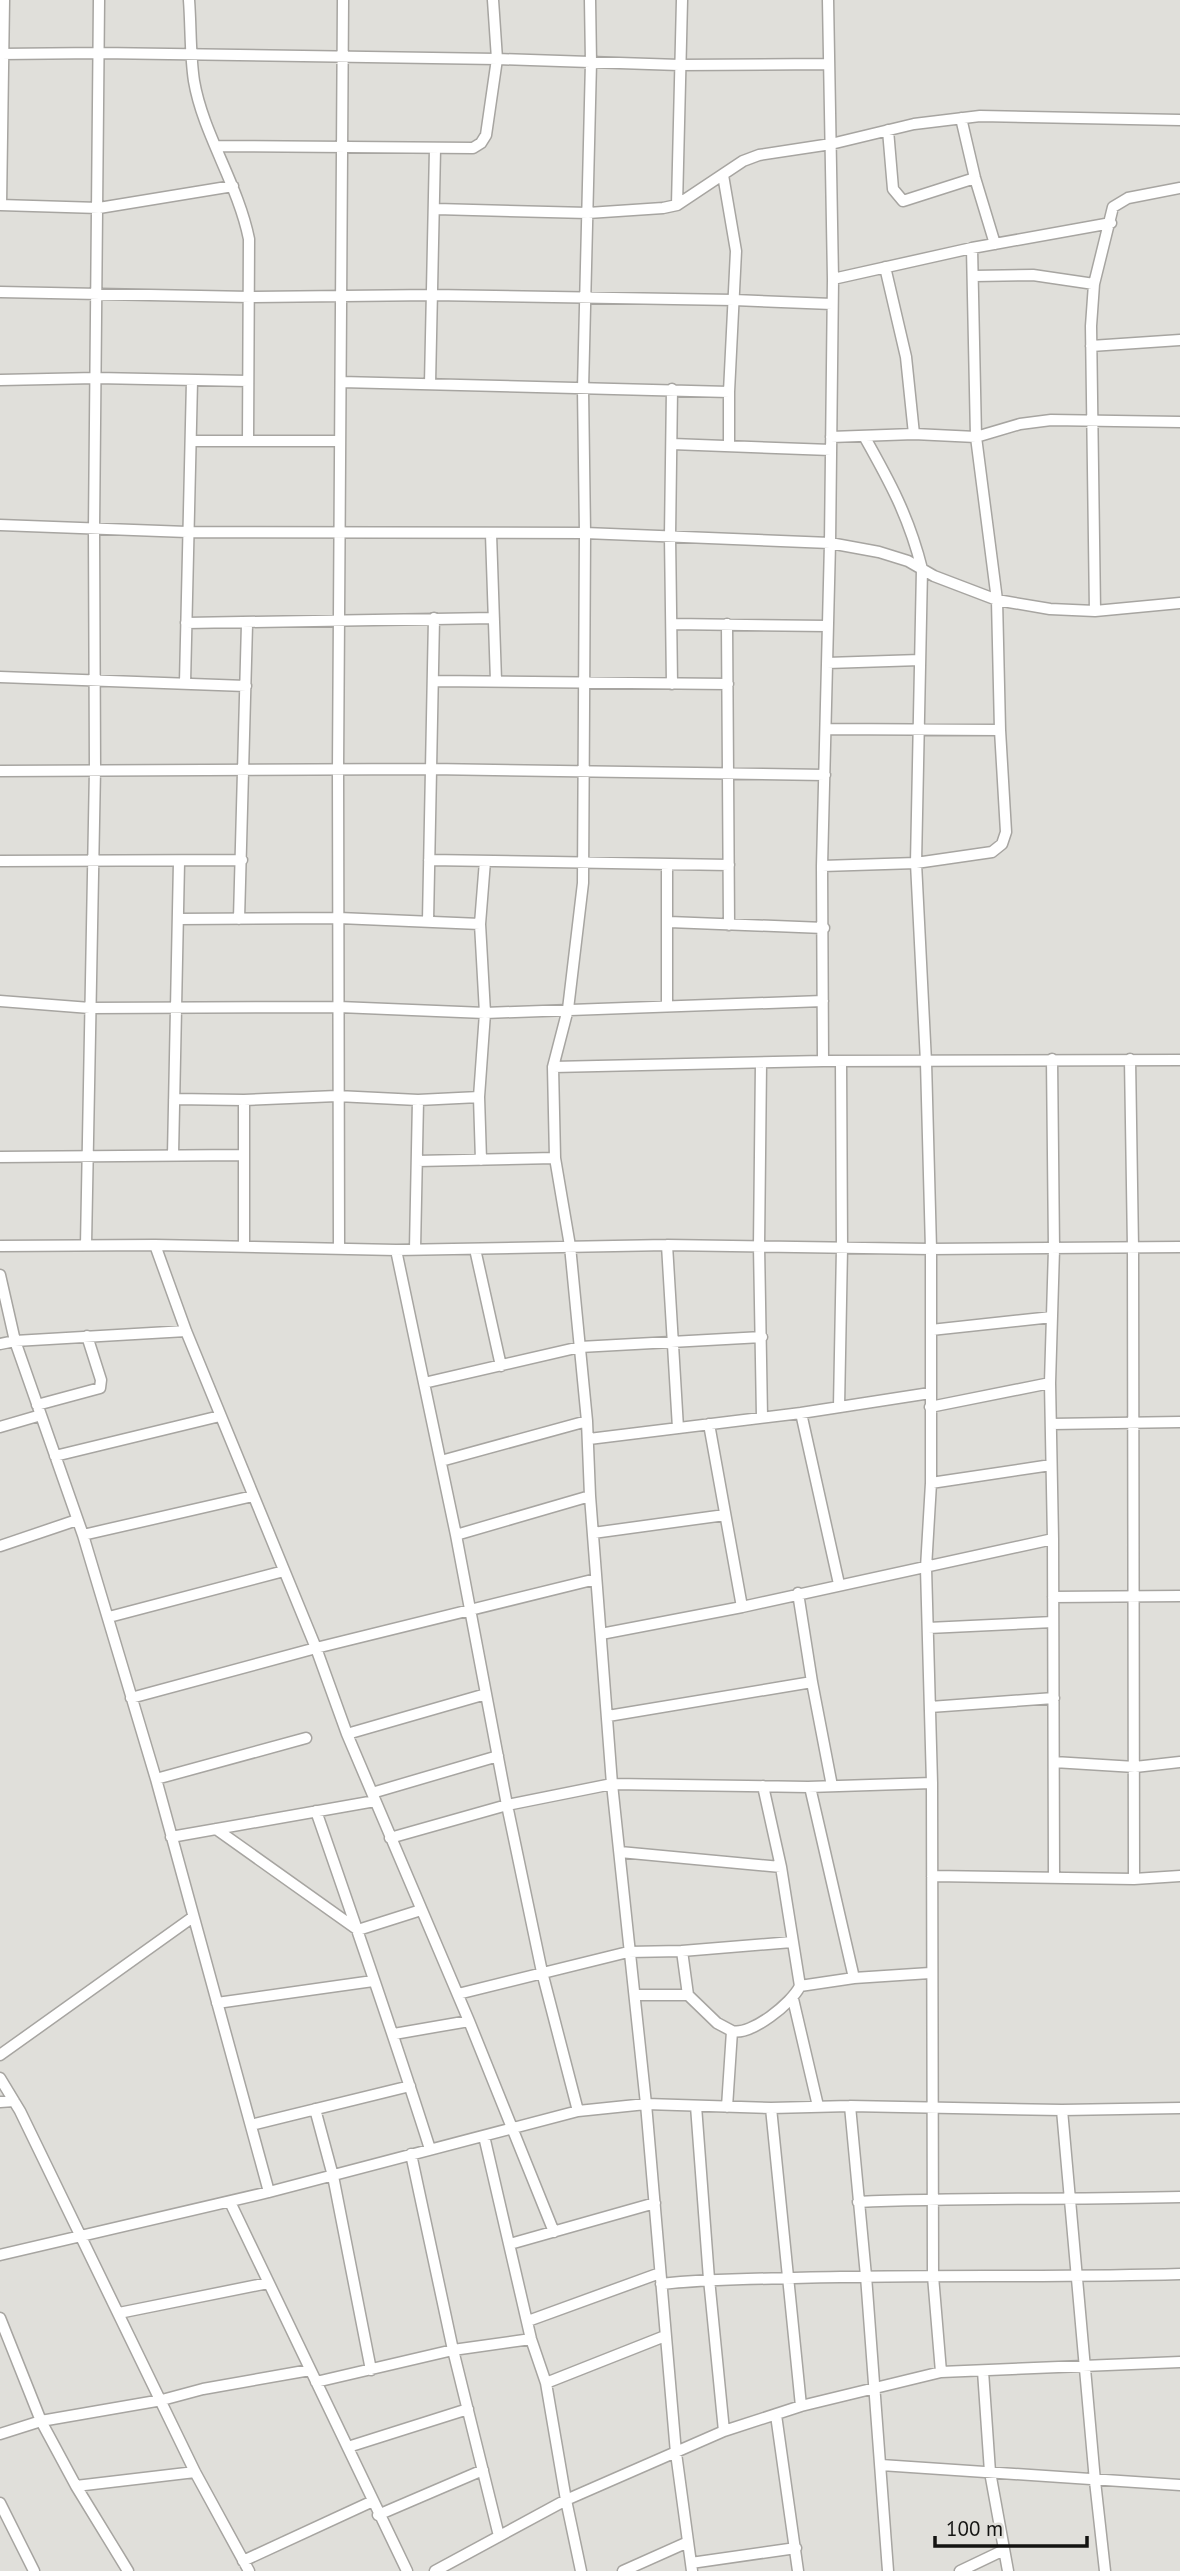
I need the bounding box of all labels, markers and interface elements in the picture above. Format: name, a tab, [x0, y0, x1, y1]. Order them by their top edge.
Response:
scale bar	[935, 2504, 1087, 2548]
text: 100 m	[946, 2515, 1003, 2542]

